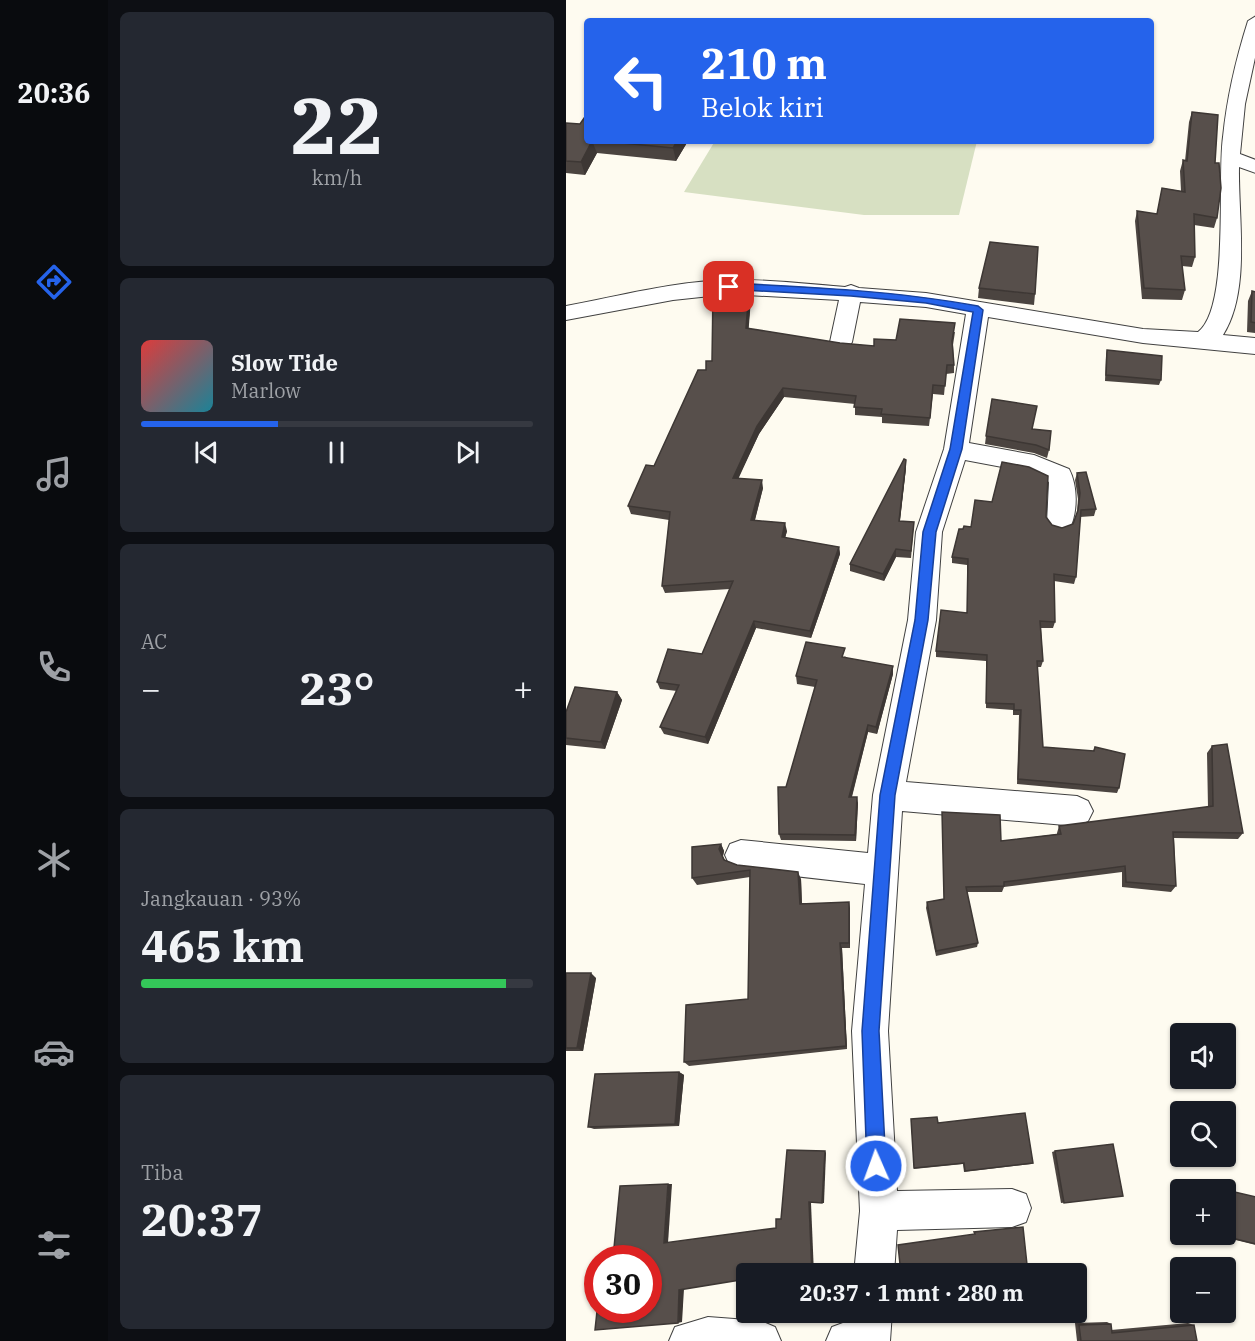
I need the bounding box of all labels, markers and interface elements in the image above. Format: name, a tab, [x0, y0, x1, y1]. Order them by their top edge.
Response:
text: 210 m	[701, 36, 827, 91]
icon: left	[602, 42, 680, 120]
text: 22	[290, 74, 384, 175]
text: 20:36	[18, 75, 90, 110]
text: Belok kiri	[701, 89, 824, 124]
text: km/h	[312, 164, 362, 191]
icon: directions	[33, 261, 75, 303]
pin	[703, 261, 754, 312]
icon: arrive	[712, 270, 745, 303]
text: Slow Tide	[231, 348, 338, 377]
text: Marlow	[231, 377, 301, 404]
icon: previous	[190, 436, 223, 469]
icon: pause	[320, 436, 353, 469]
icon: next	[451, 436, 484, 469]
icon: music	[33, 453, 75, 495]
text: AC	[141, 628, 167, 655]
icon: phone	[33, 646, 75, 688]
text: 23°	[299, 659, 375, 717]
text: −	[141, 667, 161, 710]
text: +	[513, 667, 533, 710]
icon: climate	[33, 839, 75, 881]
text: Jangkauan · 93%	[141, 885, 301, 912]
text: 465 km	[141, 916, 304, 974]
map controls	[1170, 1023, 1236, 1323]
button: sound	[1170, 1023, 1236, 1089]
icon: car	[33, 1031, 75, 1073]
button: search	[1170, 1101, 1236, 1167]
position arrow	[844, 1134, 908, 1198]
text: Tiba	[141, 1159, 183, 1186]
button: +	[1170, 1179, 1236, 1245]
text: 20:37	[141, 1190, 263, 1248]
icon: filters	[33, 1224, 75, 1266]
speed limit sign: 30	[584, 1245, 662, 1323]
button: −	[1170, 1257, 1236, 1323]
text: 20:37 · 1 mnt · 280 m	[799, 1278, 1024, 1307]

